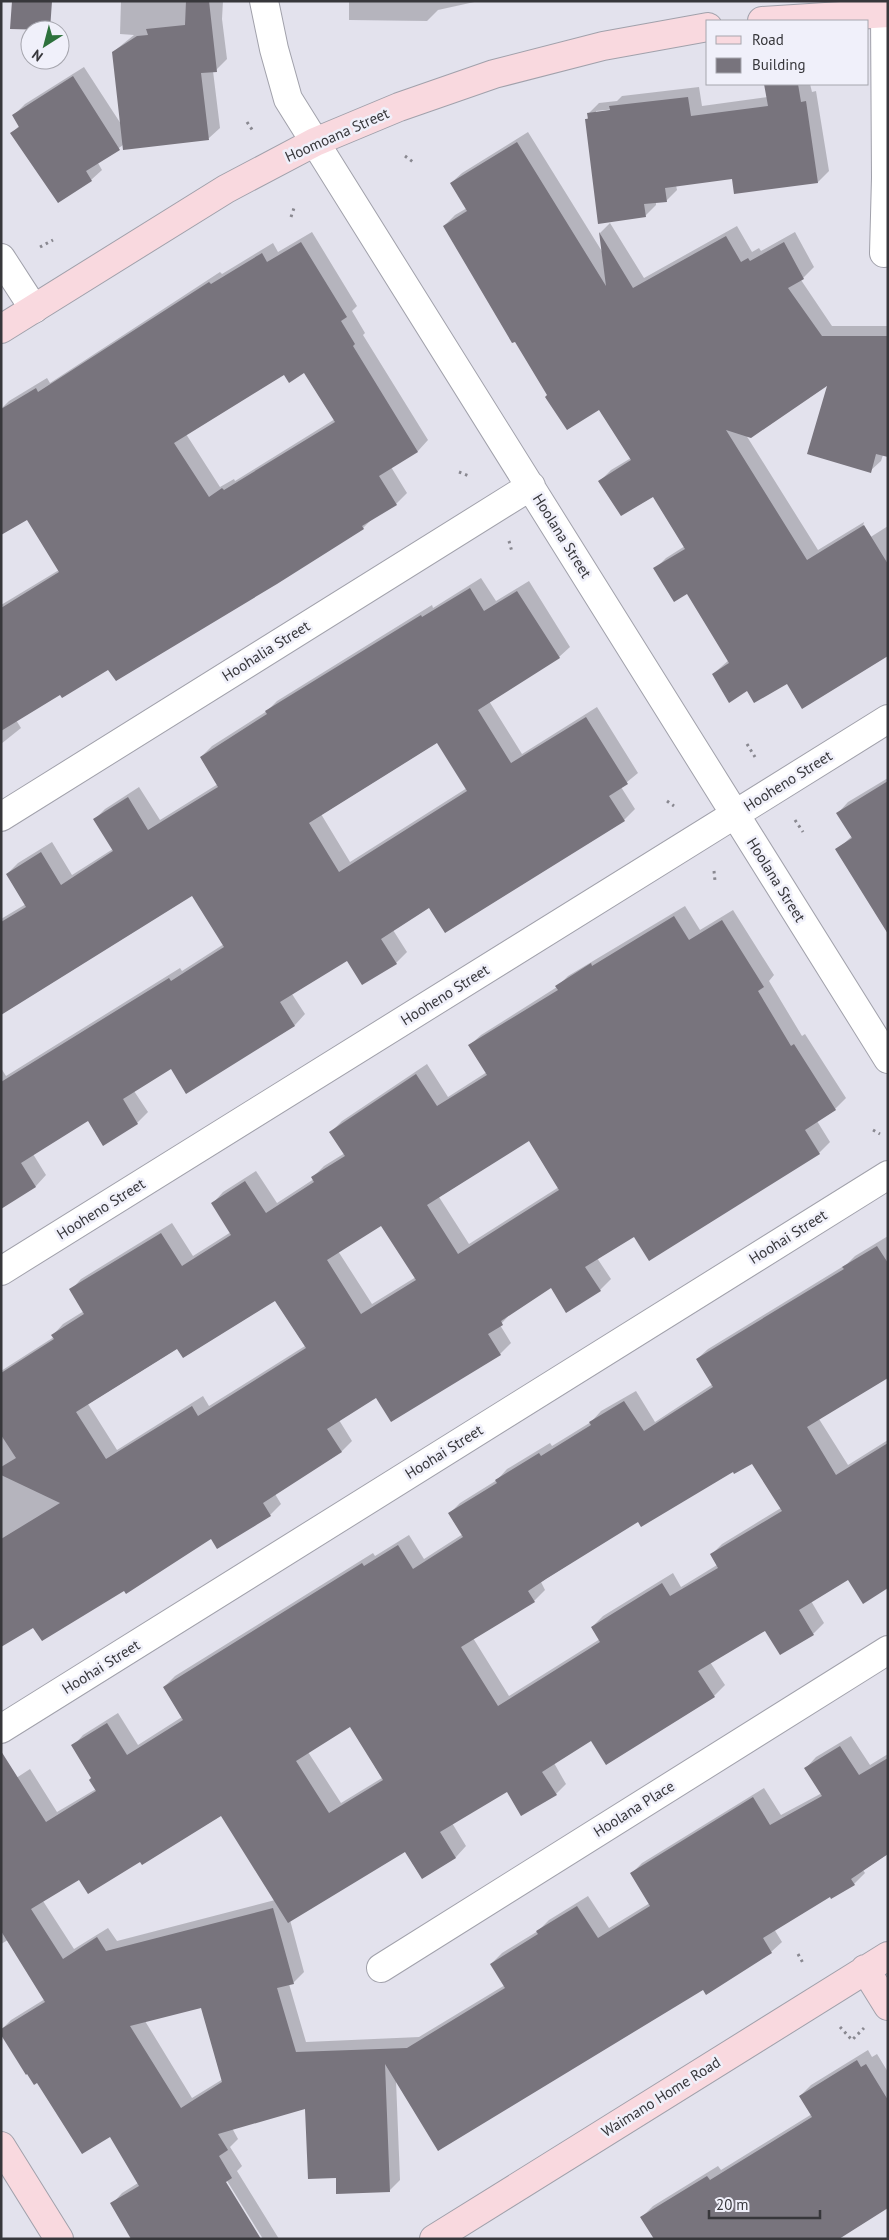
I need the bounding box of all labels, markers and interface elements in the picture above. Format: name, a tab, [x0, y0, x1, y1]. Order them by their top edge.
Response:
north arrow	[20, 20, 70, 70]
legend	[706, 20, 869, 85]
text: Road	[752, 30, 784, 49]
text: N	[28, 46, 46, 66]
text: Building	[752, 55, 806, 74]
street label: Hoomoana Street	[282, 103, 392, 166]
street label: Hoolana Street	[529, 490, 596, 581]
street label: Hoohalia Street	[218, 616, 313, 685]
street label: Hooheno Street	[740, 746, 835, 815]
street label: Hoolana Street	[743, 834, 810, 925]
street label: Hooheno Street	[397, 960, 492, 1029]
street label: Hooheno Street	[53, 1174, 148, 1243]
street label: Hoohai Street	[745, 1205, 830, 1268]
street label: Hoohai Street	[401, 1420, 486, 1483]
street label: Hoohai Street	[58, 1635, 143, 1698]
street label: Hoolana Place	[590, 1776, 678, 1841]
street label: Waimano Home Road	[598, 2052, 724, 2141]
scale bar	[709, 2188, 820, 2220]
text: 20 m	[716, 2195, 749, 2214]

